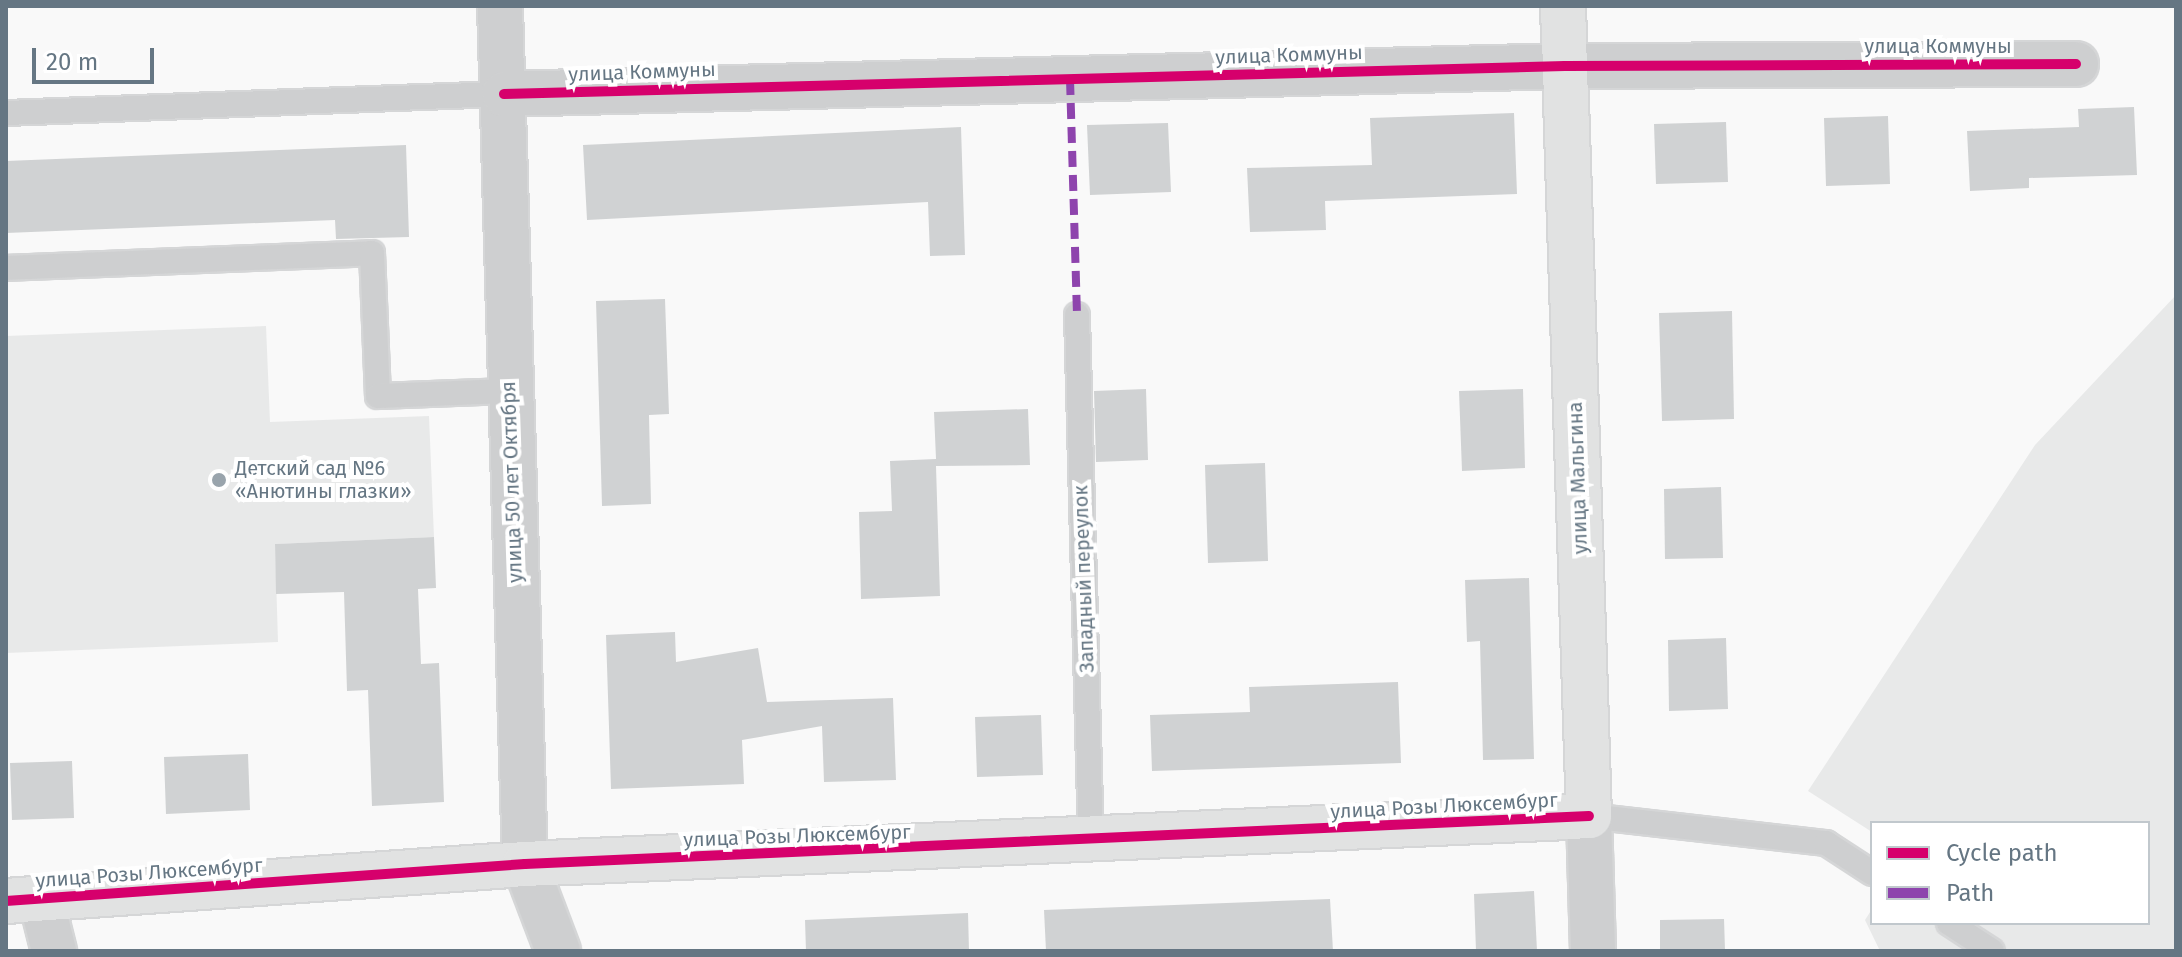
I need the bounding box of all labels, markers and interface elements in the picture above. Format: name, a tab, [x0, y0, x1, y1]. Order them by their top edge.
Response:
scale bar	[36, 32, 158, 82]
street label: улица Коммуны	[1864, 34, 2012, 58]
street label: улица Коммуны	[1215, 40, 1363, 70]
text: 20 m	[46, 48, 98, 76]
street label: улица Коммуны	[568, 57, 716, 87]
street label: улица 50 лет Октября	[496, 381, 528, 583]
street label: улица Мальгина	[1563, 401, 1593, 555]
place label: Детский сад №6 «Анютины глазки»	[235, 456, 412, 503]
marker: Детский сад №6 «Анютины глазки»	[210, 471, 228, 489]
street label: Западный переулок	[1069, 485, 1099, 673]
street label: улица Розы Люксембург	[1330, 788, 1558, 824]
street label: улица Розы Люксембург	[683, 820, 911, 852]
legend	[1870, 821, 2150, 925]
text: Cycle path	[1946, 839, 2058, 867]
street label: улица Розы Люксембург	[35, 853, 263, 893]
text: Path	[1946, 879, 1994, 907]

